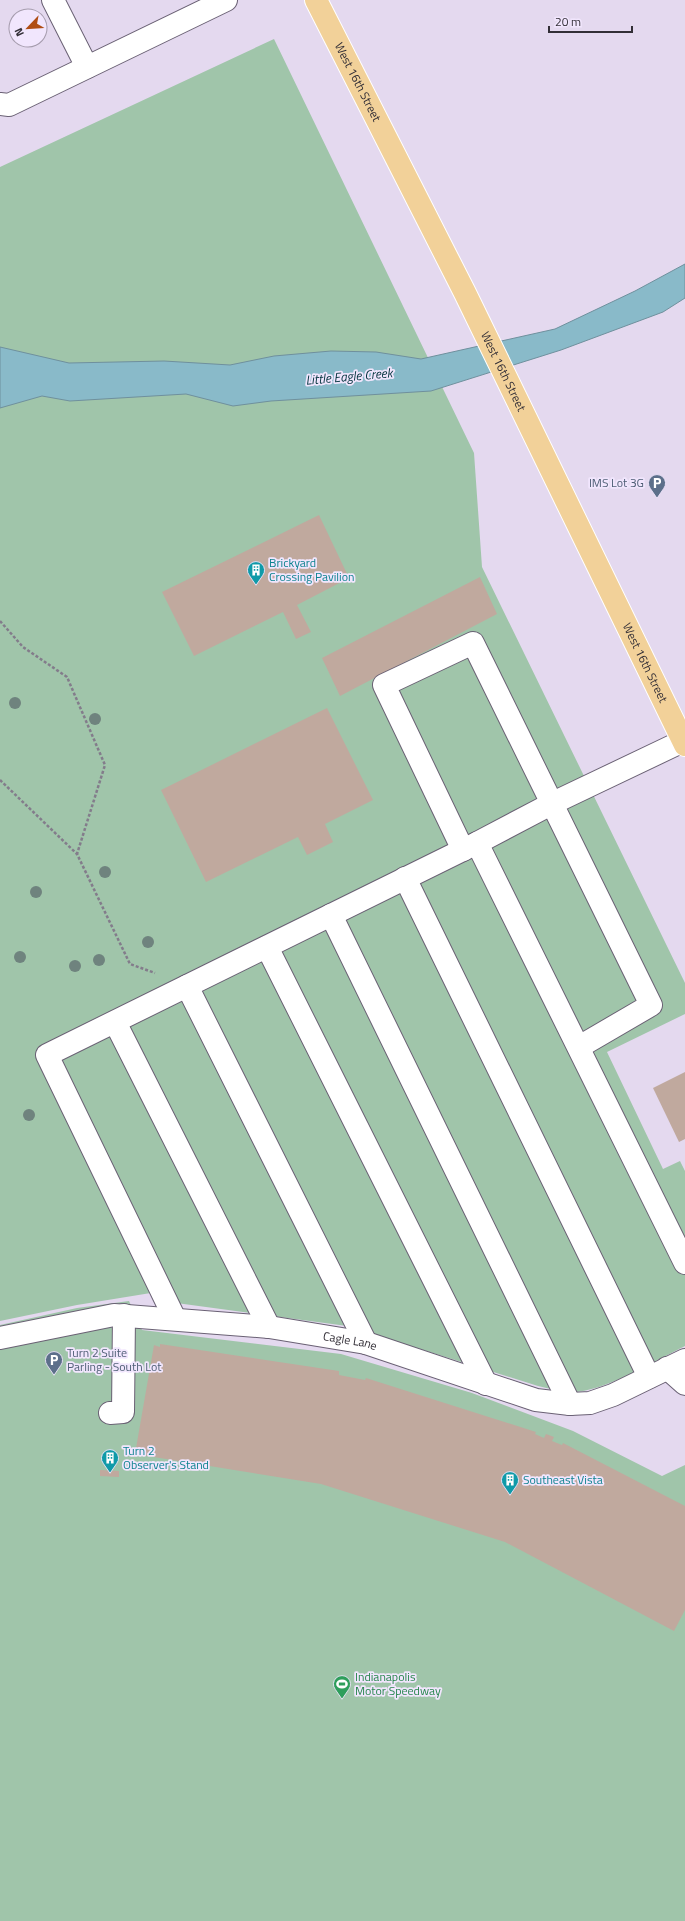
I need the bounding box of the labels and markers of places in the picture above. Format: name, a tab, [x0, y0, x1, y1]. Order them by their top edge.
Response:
place label: IMS Lot 3G	[589, 473, 644, 492]
parking icon: IMS Lot 3G	[647, 473, 667, 498]
place label: Brickyard Crossing Pavilion	[269, 553, 354, 586]
building icon: Brickyard Crossing Pavilion	[246, 560, 266, 585]
place label: Turn 2 Suite Parling - South Lot	[67, 1343, 162, 1376]
parking icon: Turn 2 Suite Parling - South Lot	[44, 1350, 64, 1375]
place label: Turn 2 Observer's Stand	[123, 1441, 209, 1474]
building icon: Turn 2 Observer's Stand	[100, 1448, 120, 1473]
building icon: Southeast Vista	[500, 1470, 520, 1495]
place label: Southeast Vista	[523, 1470, 603, 1489]
place label: Indianapolis Motor Speedway	[355, 1667, 441, 1700]
sports icon: Indianapolis Motor Speedway	[332, 1674, 352, 1699]

